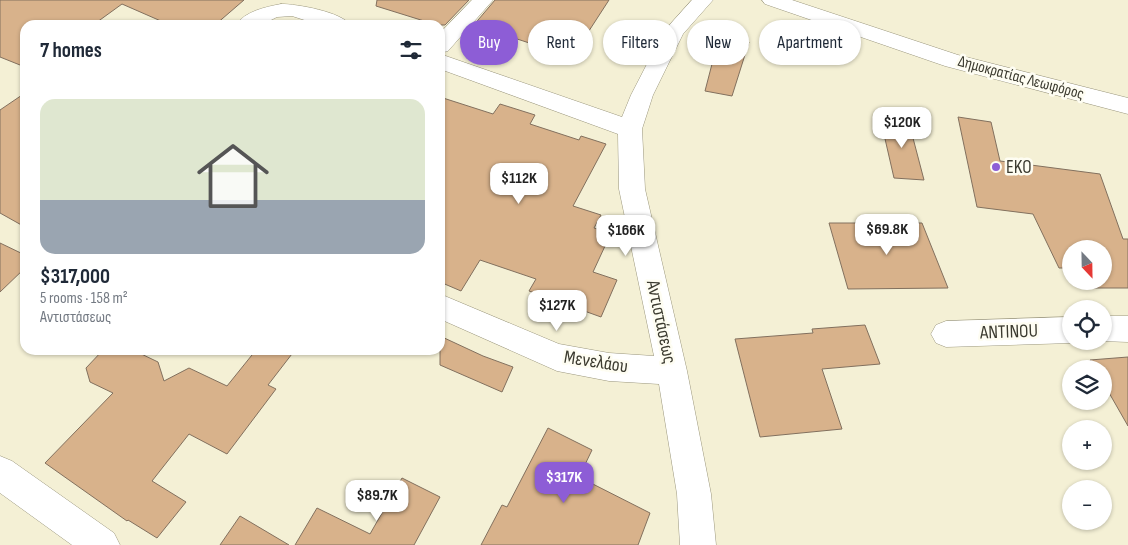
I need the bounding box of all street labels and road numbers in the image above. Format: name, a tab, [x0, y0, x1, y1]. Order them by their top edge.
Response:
street label: Δημοκρατίας Λεωφόρος	[956, 52, 1086, 104]
street label: Αντιστάσεως	[641, 277, 681, 366]
street label: ANTINOU	[979, 319, 1038, 345]
street label: Μενελάου	[562, 346, 630, 378]

